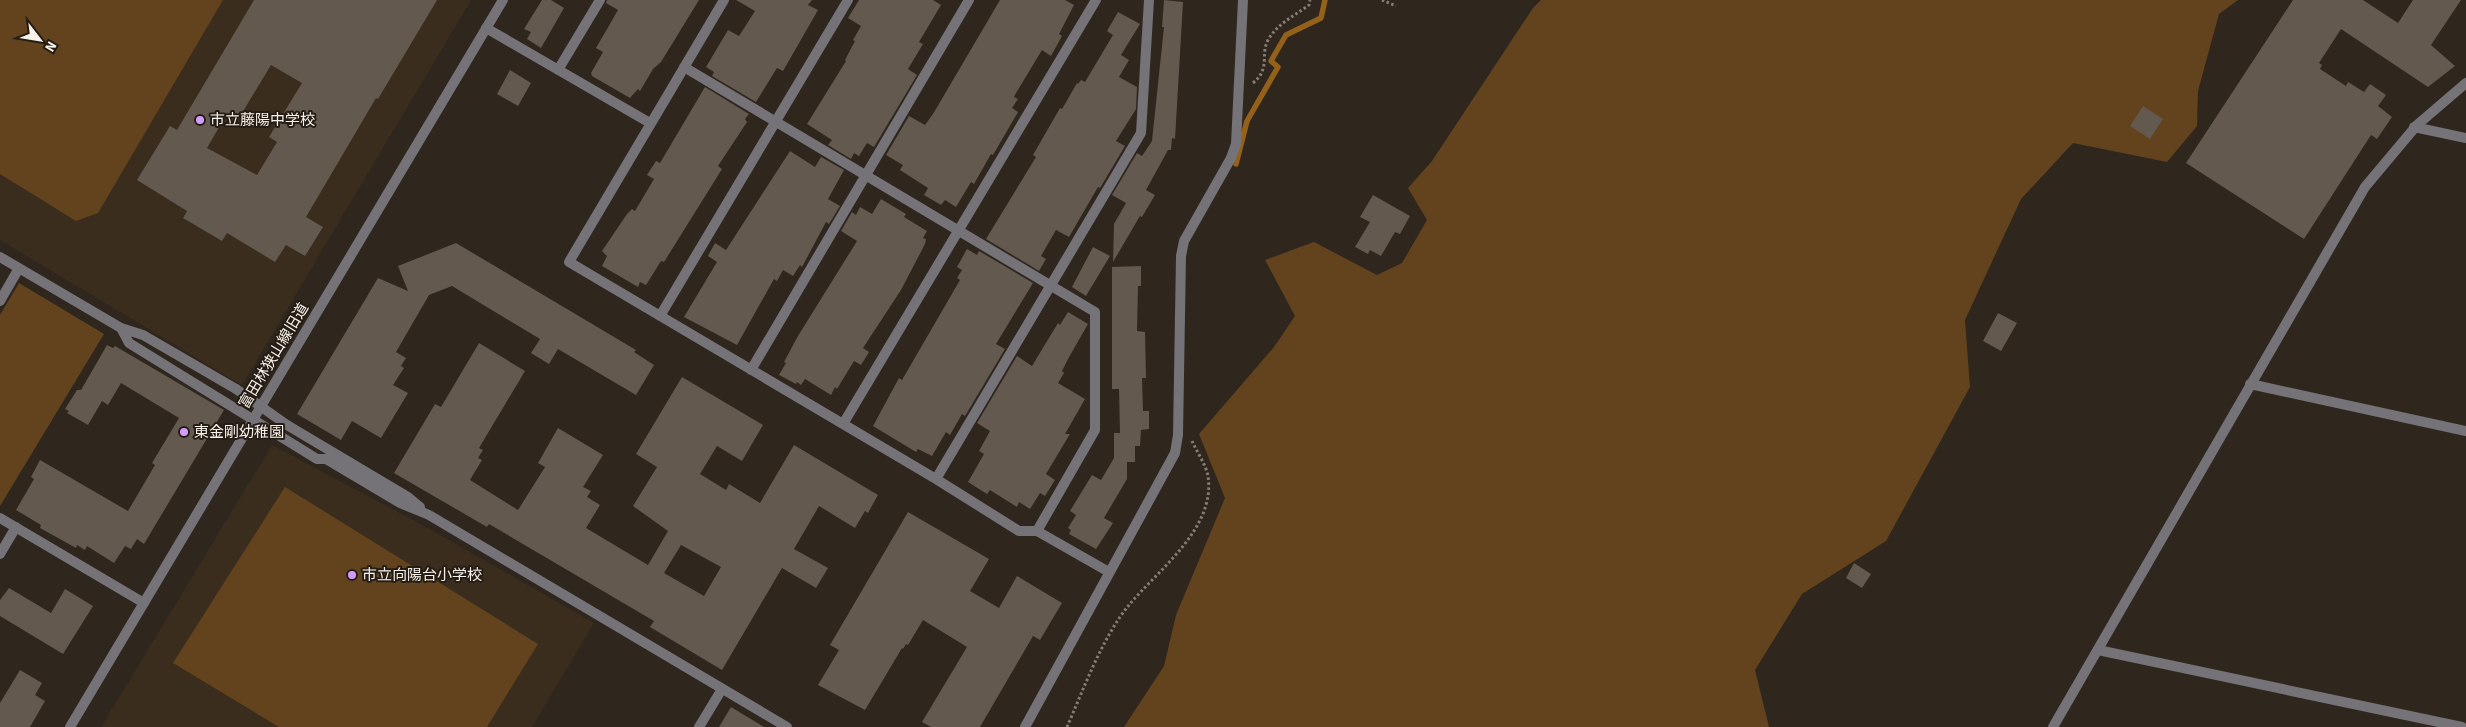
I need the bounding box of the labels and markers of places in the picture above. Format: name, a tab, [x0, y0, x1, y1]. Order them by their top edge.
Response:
place label: 市立藤陽中学校	[210, 110, 315, 131]
marker: 市立藤陽中学校	[194, 114, 206, 126]
place label: 東金剛幼稚園	[194, 422, 284, 443]
marker: 東金剛幼稚園	[178, 426, 190, 438]
place label: 市立向陽台小学校	[362, 565, 482, 586]
marker: 市立向陽台小学校	[346, 569, 358, 581]

